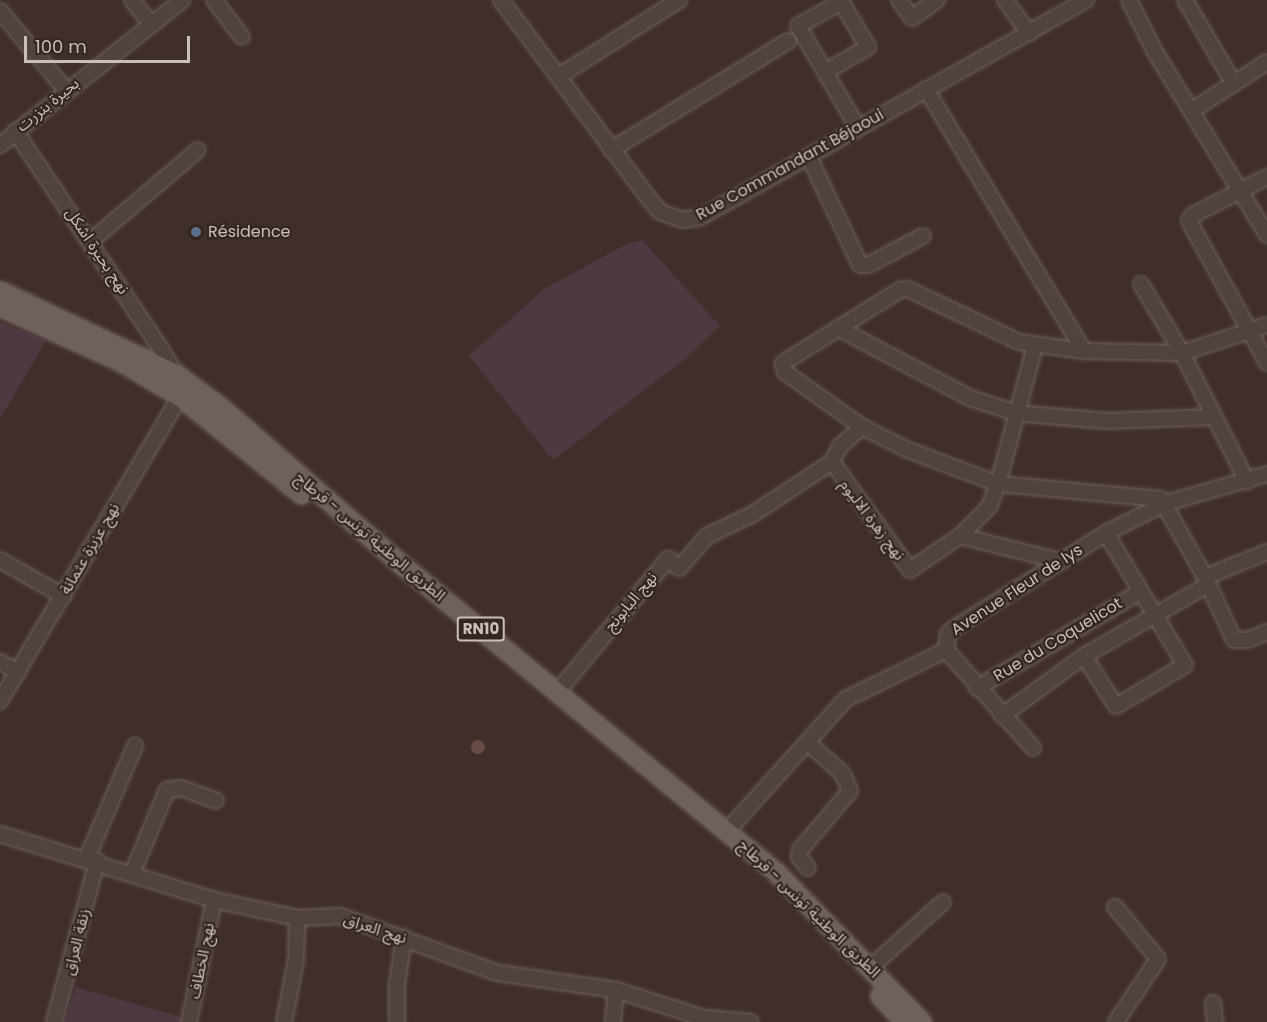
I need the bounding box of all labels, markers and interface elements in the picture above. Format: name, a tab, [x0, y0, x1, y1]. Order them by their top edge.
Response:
scale bar	[27, 24, 194, 62]
text: 100 m	[35, 34, 87, 59]
street label: بحيرة بنزرت	[13, 74, 83, 136]
street label: Rue Commandant Béjaoui	[693, 105, 887, 225]
street label: نهج بحيرة اشكل	[61, 204, 133, 298]
place label: Résidence	[208, 222, 291, 242]
marker: Résidence	[189, 225, 203, 239]
street label: الطريق الوطنية تونس - قرطاج	[291, 469, 449, 605]
street label: نهج زهرة الاليوم	[835, 476, 909, 564]
street label: نهج عزيزة عثمانة	[56, 500, 124, 598]
street label: Avenue Fleur de lys	[948, 540, 1086, 640]
street label: نهج البابونج	[601, 568, 661, 636]
street label: Rue du Coquelicot	[990, 594, 1126, 686]
road number: RN10	[456, 617, 506, 641]
street label: الطريق الوطنية تونس - قرطاج	[734, 836, 884, 982]
street label: زنقة العراق	[59, 907, 95, 977]
street label: نهج العراق	[341, 910, 409, 948]
street label: نهج الخطاف	[185, 921, 219, 1001]

